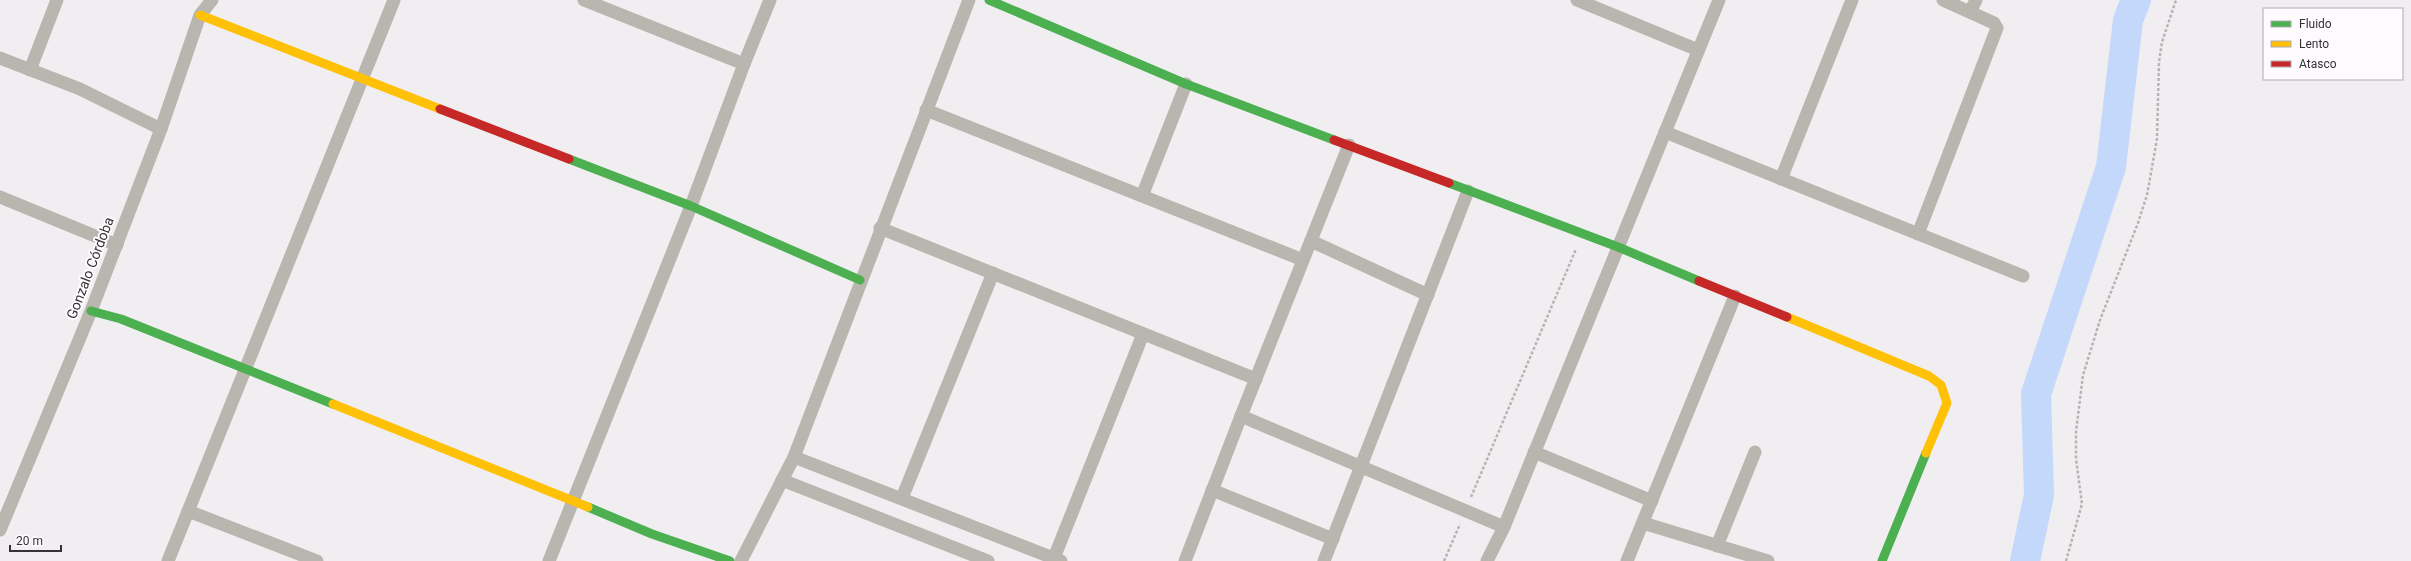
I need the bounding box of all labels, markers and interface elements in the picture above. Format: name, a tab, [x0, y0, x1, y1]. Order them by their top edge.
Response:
legend	[2263, 8, 2403, 80]
text: Fluido	[2299, 17, 2332, 31]
text: Lento	[2299, 37, 2329, 51]
text: Atasco	[2299, 57, 2337, 71]
street label: Gonzalo Córdoba	[63, 215, 117, 321]
scale bar	[10, 527, 61, 553]
text: 20 m	[16, 534, 43, 548]

